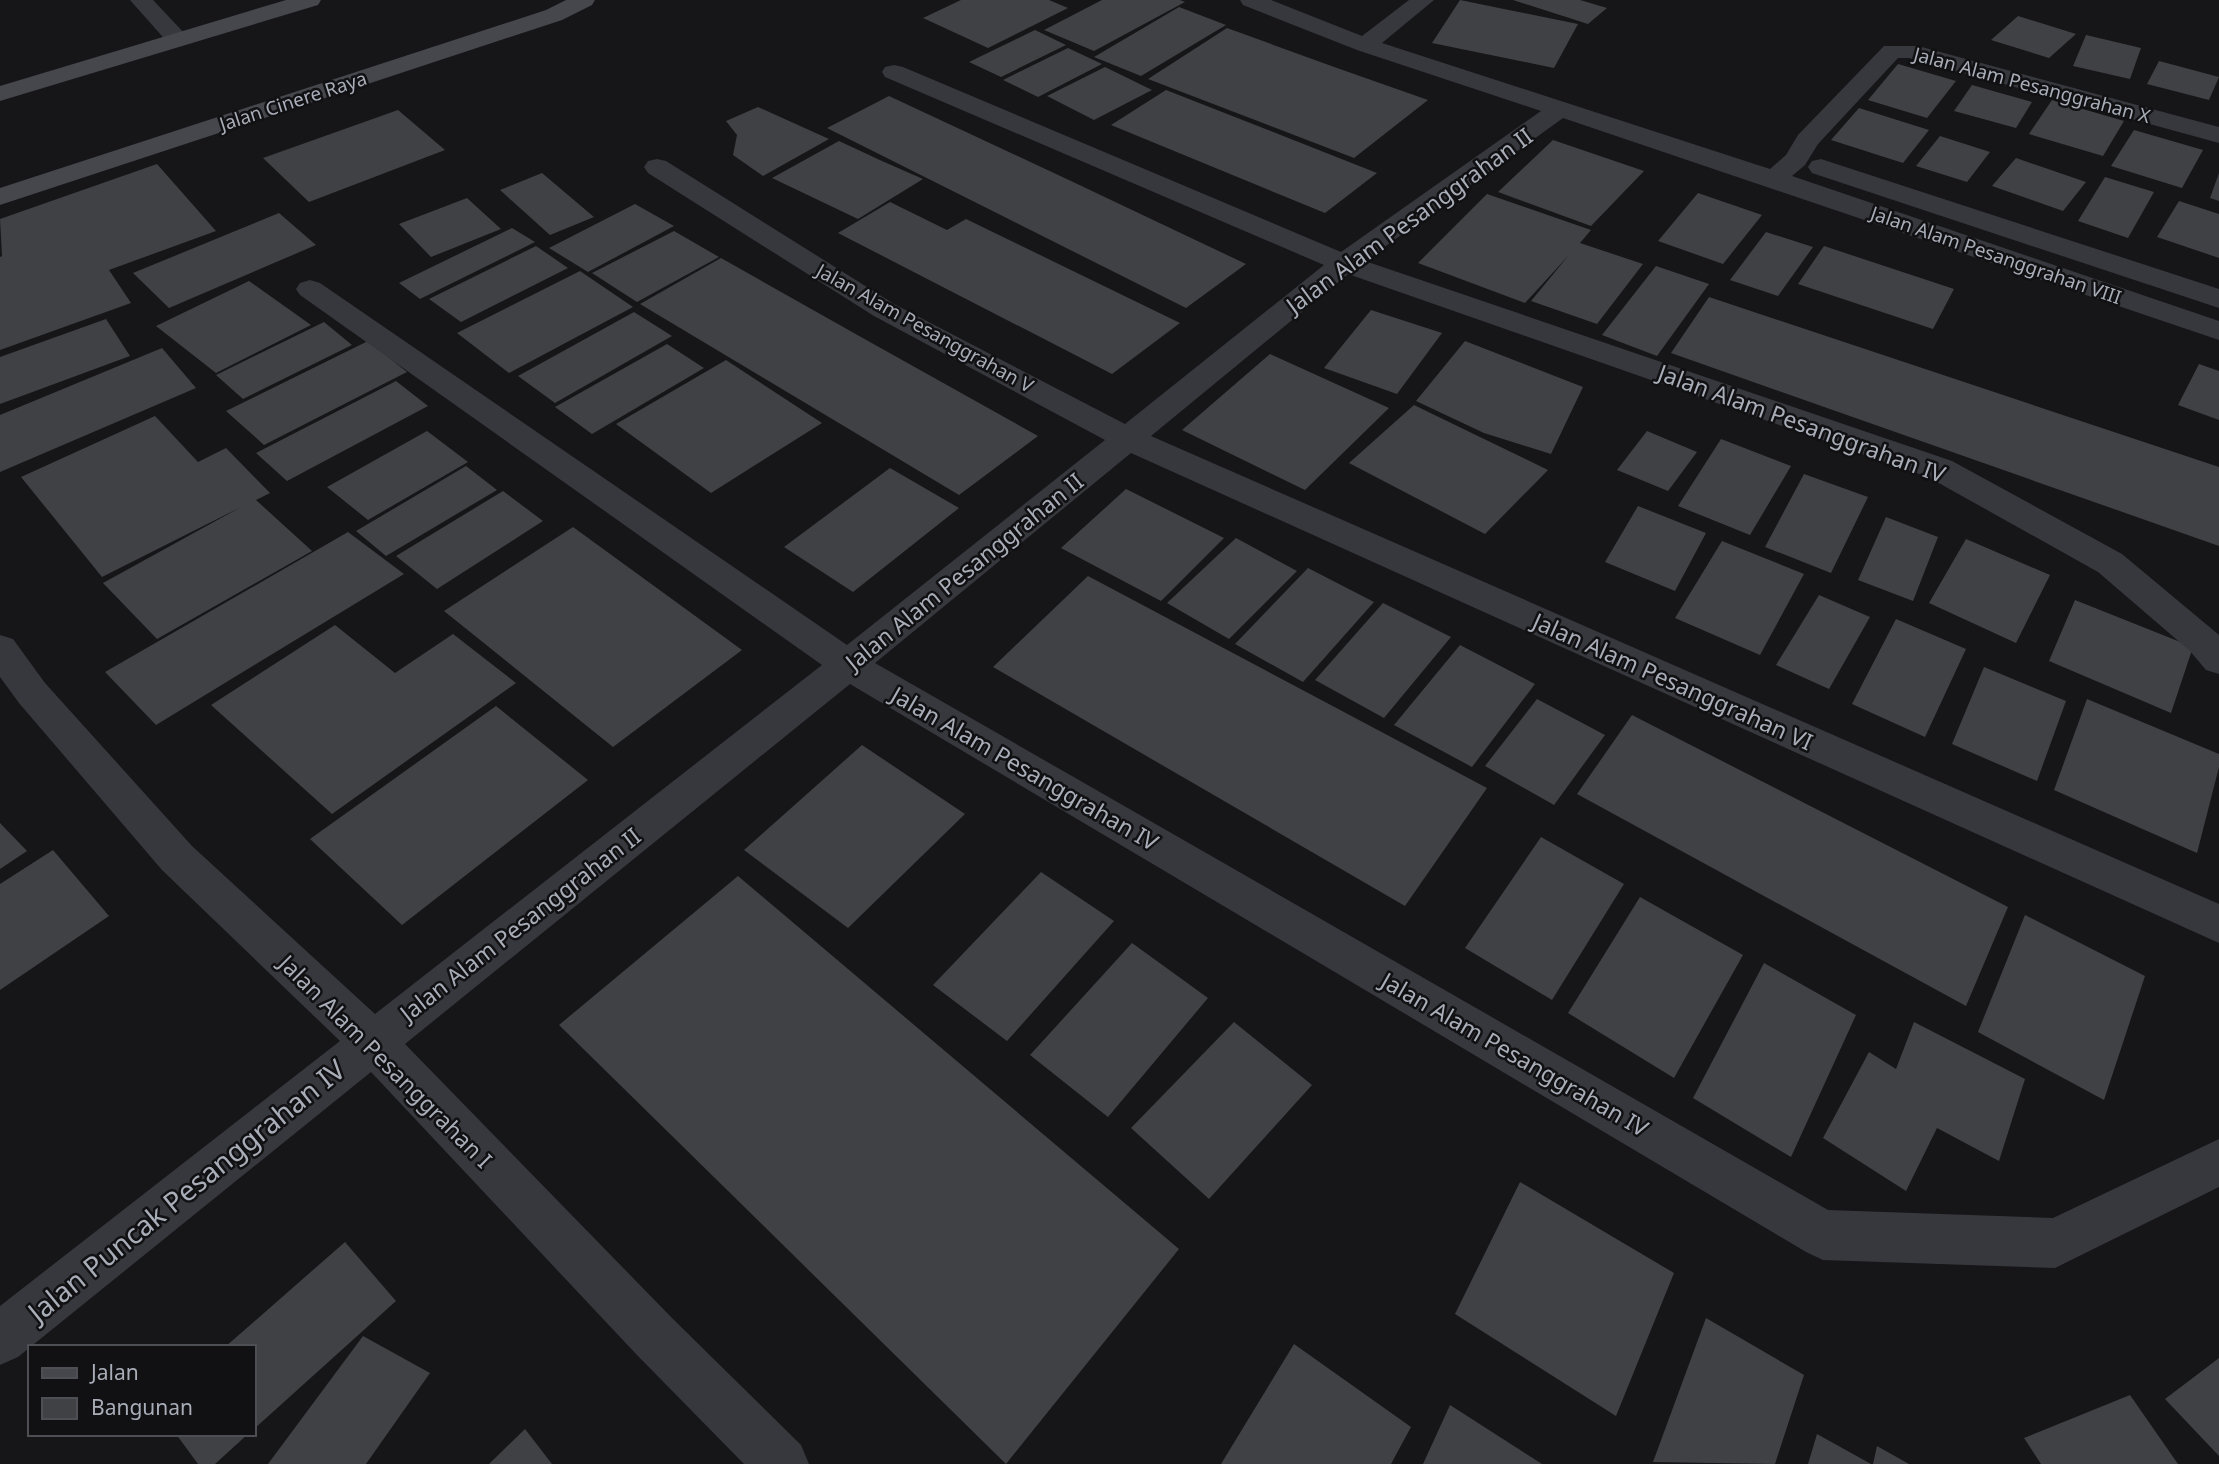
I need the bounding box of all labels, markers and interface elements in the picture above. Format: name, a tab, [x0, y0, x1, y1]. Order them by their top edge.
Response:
street label: Jalan Alam Pesanggrahan X	[1909, 40, 2154, 129]
street label: Jalan Cinere Raya	[214, 65, 370, 138]
street label: Jalan Alam Pesanggrahan II	[1278, 120, 1539, 322]
street label: Jalan Alam Pesanggrahan VIII	[1865, 199, 2125, 310]
street label: Jalan Alam Pesanggrahan V	[810, 256, 1039, 399]
street label: Jalan Alam Pesanggrahan IV	[1652, 355, 1950, 490]
street label: Jalan Alam Pesanggrahan II	[837, 465, 1090, 678]
street label: Jalan Alam Pesanggrahan VI	[1526, 604, 1818, 757]
street label: Jalan Alam Pesanggrahan IV	[884, 677, 1165, 858]
street label: Jalan Alam Pesanggrahan II	[391, 820, 647, 1029]
street label: Jalan Alam Pesanggrahan I	[271, 946, 500, 1175]
street label: Jalan Alam Pesanggrahan IV	[1374, 963, 1655, 1144]
street label: Jalan Puncak Pesanggrahan IV	[17, 1050, 353, 1332]
legend	[28, 1345, 256, 1436]
text: Jalan	[89, 1358, 139, 1386]
text: Bangunan	[91, 1393, 193, 1421]

